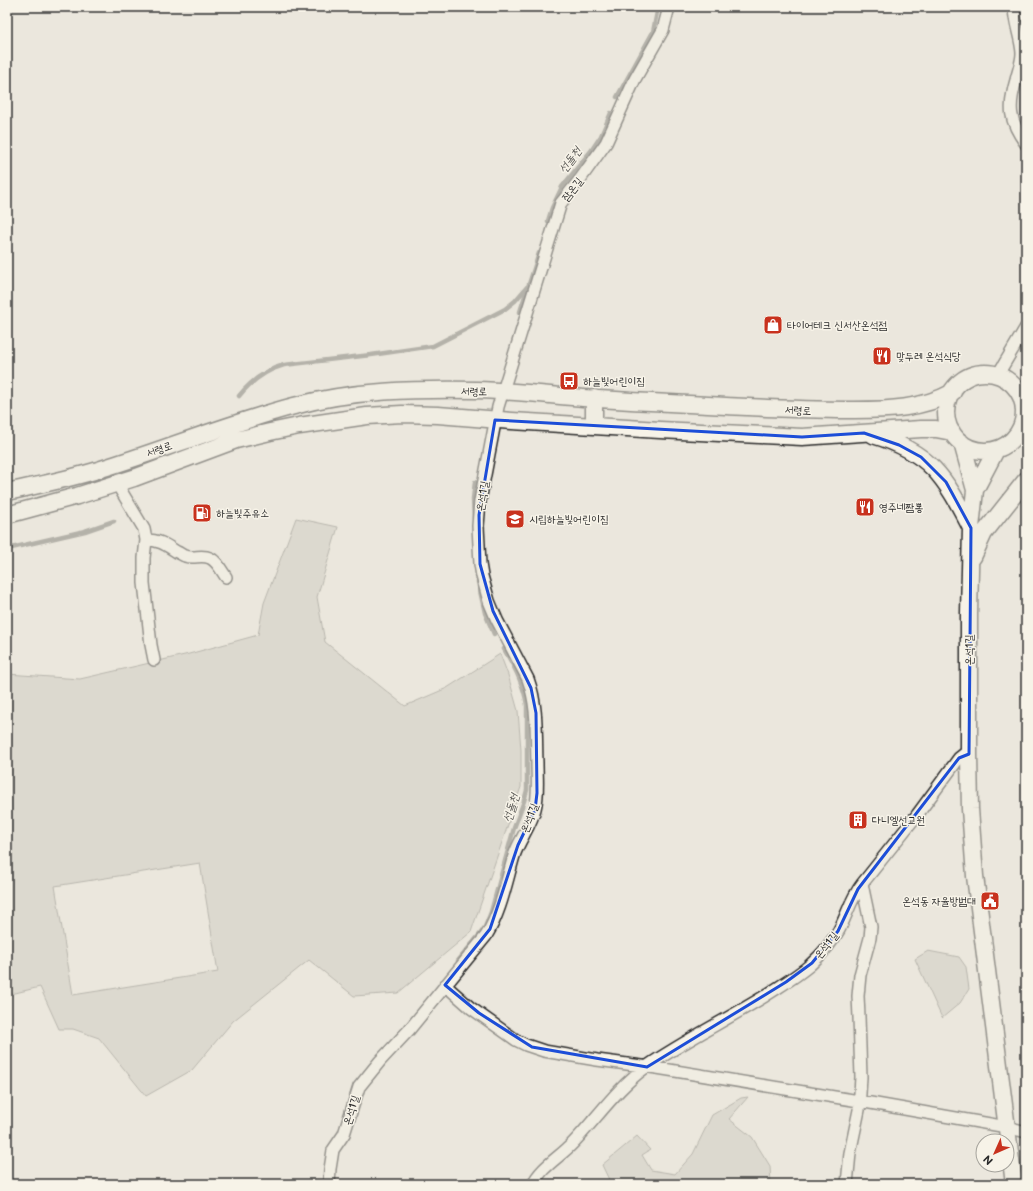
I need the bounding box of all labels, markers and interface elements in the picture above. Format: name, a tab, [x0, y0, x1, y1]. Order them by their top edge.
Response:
water label: 선돌천	[556, 143, 586, 176]
street label: 잠온길	[559, 175, 586, 204]
shop icon: 타이어테크 신서산온석점	[762, 314, 784, 336]
place label: 타이어테크 신서산온석점	[787, 319, 887, 332]
restaurant icon: 맞두레 온석식당	[871, 345, 893, 367]
place label: 맞두레 온석식당	[896, 350, 961, 363]
bus stop icon: 하늘빛어린이집	[558, 370, 580, 392]
place label: 하늘빛어린이집	[583, 375, 645, 388]
street label: 서령로	[461, 385, 488, 398]
street label: 서령로	[784, 403, 812, 418]
street label: 서령로	[144, 439, 174, 460]
street label: 온석1길	[474, 480, 491, 512]
restaurant icon: 영주네짬뽕	[854, 496, 876, 518]
place label: 영주네짬뽕	[879, 501, 923, 514]
fuel station icon: 하늘빛주유소	[191, 502, 213, 524]
place label: 하늘빛주유소	[216, 507, 269, 520]
school or university icon: 시립하늘빛어린이집	[504, 508, 526, 530]
place label: 시립하늘빛어린이집	[529, 513, 609, 526]
street label: 온석1길	[963, 634, 976, 665]
water label: 선돌천	[500, 791, 523, 824]
street label: 온석1길	[518, 801, 541, 835]
building icon: 다니엘선교원	[847, 809, 869, 831]
place label: 다니엘선교원	[872, 814, 925, 827]
public building icon: 온석동 자율방범대	[979, 890, 1001, 912]
place label: 온석동 자율방범대	[902, 895, 976, 908]
street label: 온석1길	[812, 929, 841, 961]
street label: 온석1길	[341, 1093, 362, 1127]
north arrow	[975, 1133, 1015, 1173]
text: N	[981, 1152, 996, 1167]

